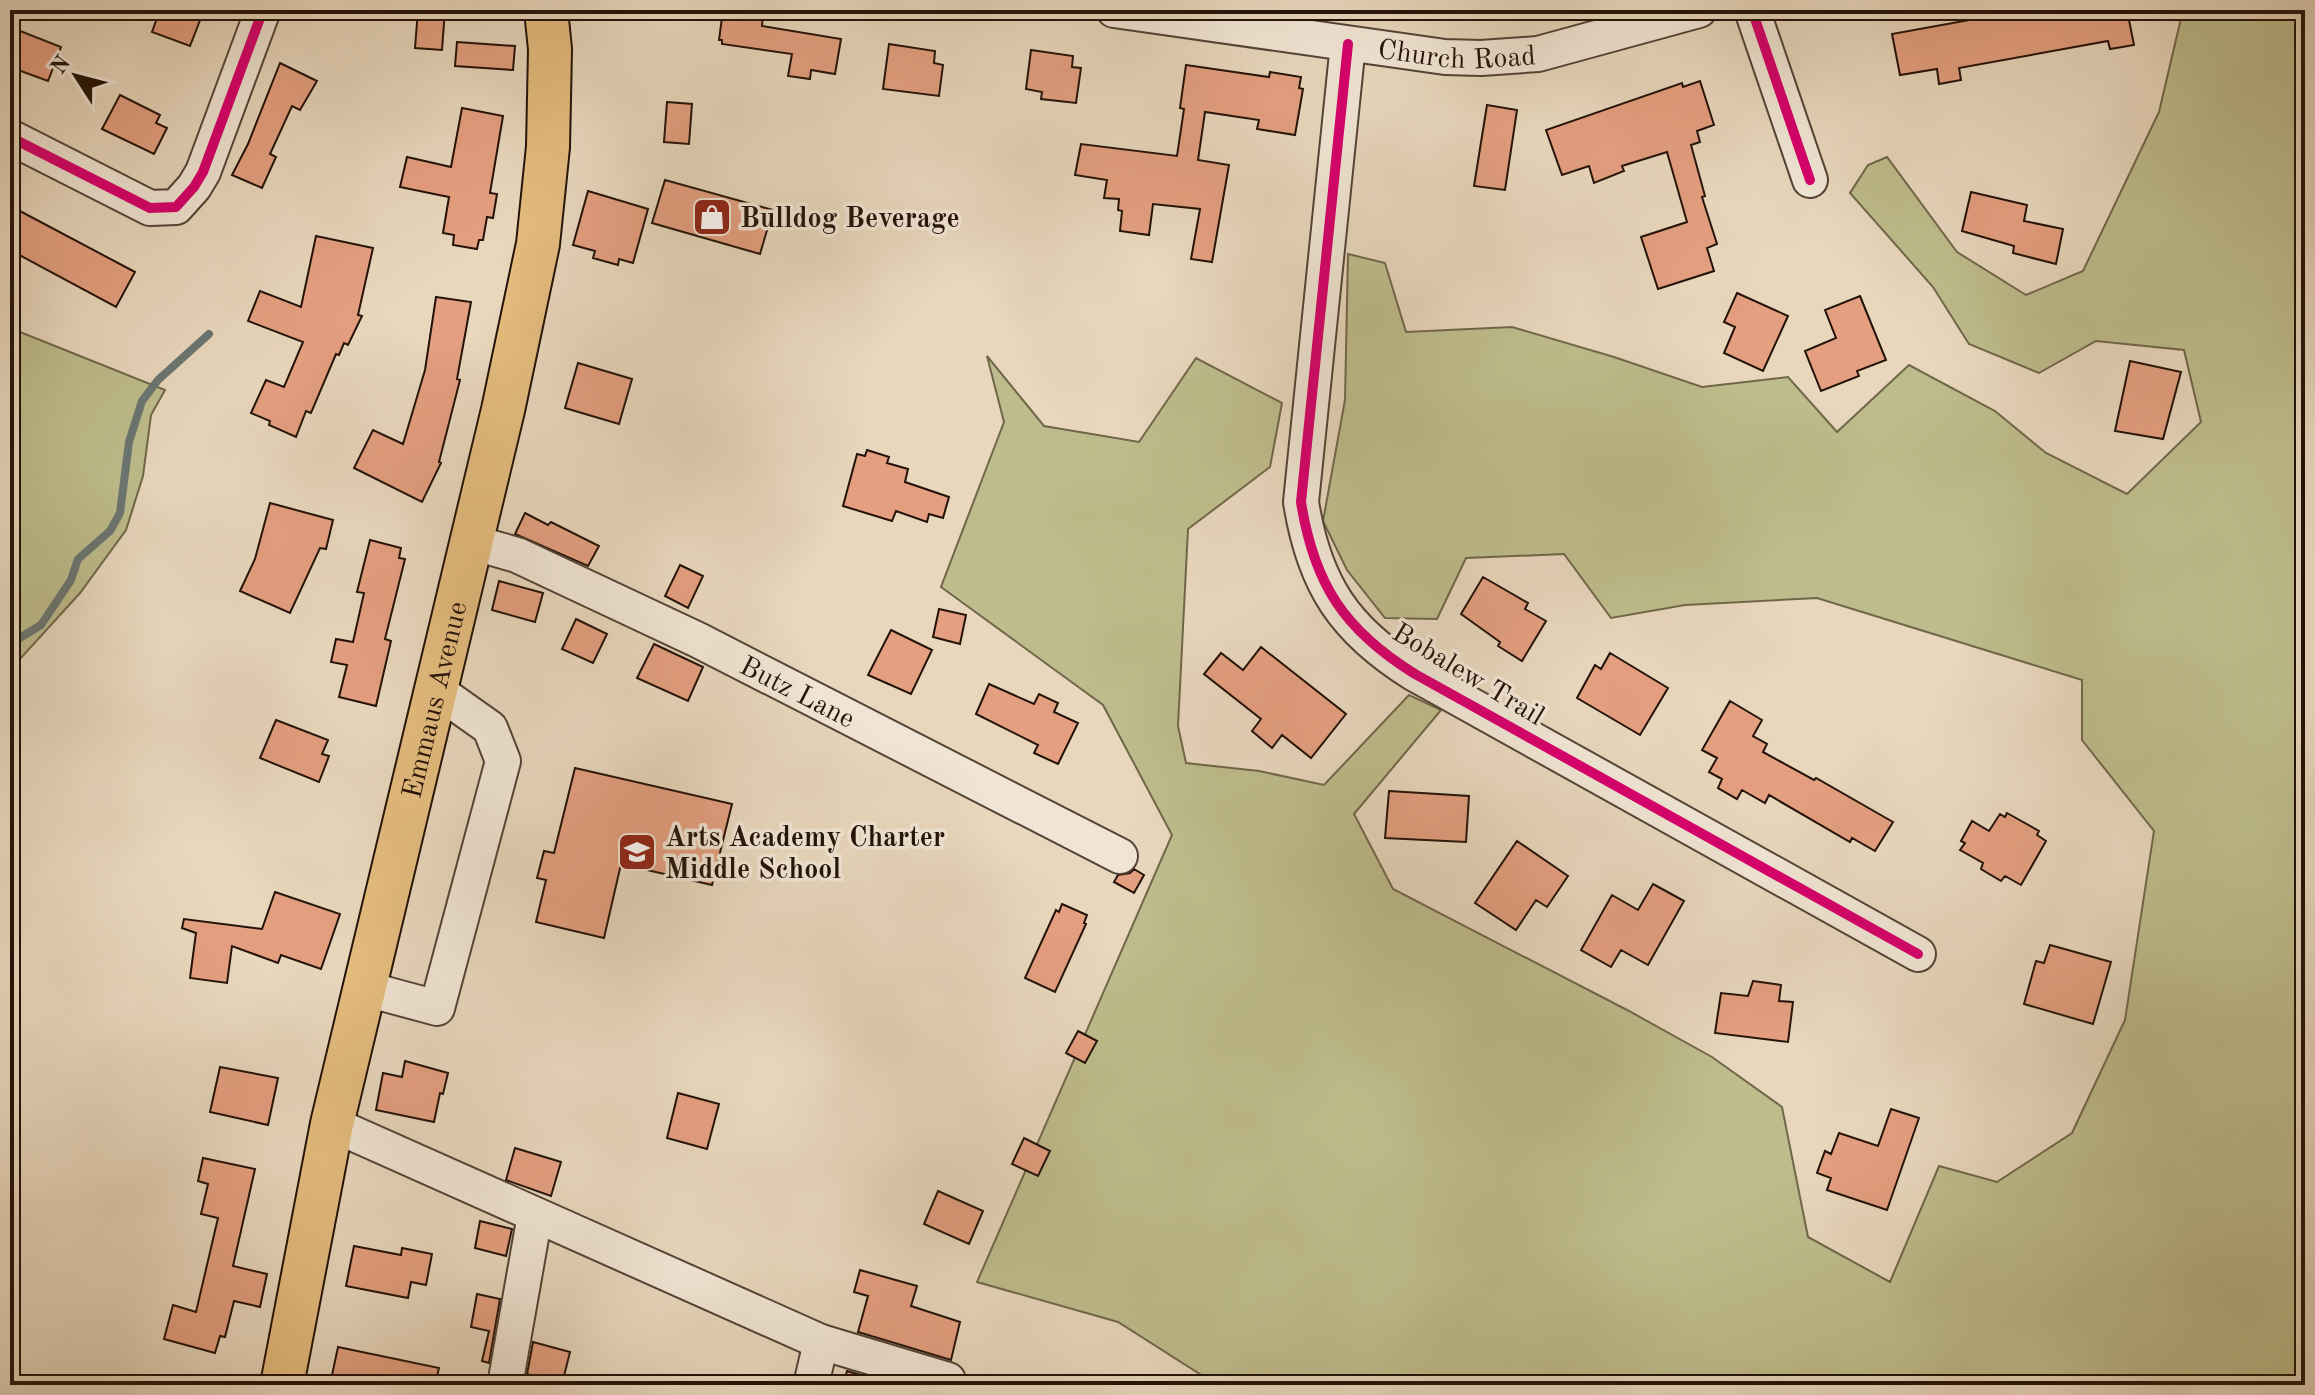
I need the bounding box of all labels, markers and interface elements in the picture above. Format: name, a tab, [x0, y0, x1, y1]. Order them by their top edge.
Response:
north arrow	[36, 36, 116, 116]
street label: Church Road	[1376, 37, 1537, 75]
text: N	[48, 52, 75, 79]
shop icon: Bulldog Beverage	[691, 196, 733, 238]
place label: Bulldog Beverage	[740, 206, 960, 234]
street label: Emmaus Avenue	[399, 599, 474, 802]
street label: Bobalew Trail	[1387, 619, 1548, 732]
street label: Butz Lane	[735, 653, 859, 735]
place label: Arts Academy Charter Middle School	[665, 825, 945, 885]
school or university icon: Arts Academy Charter Middle School	[616, 831, 658, 873]

